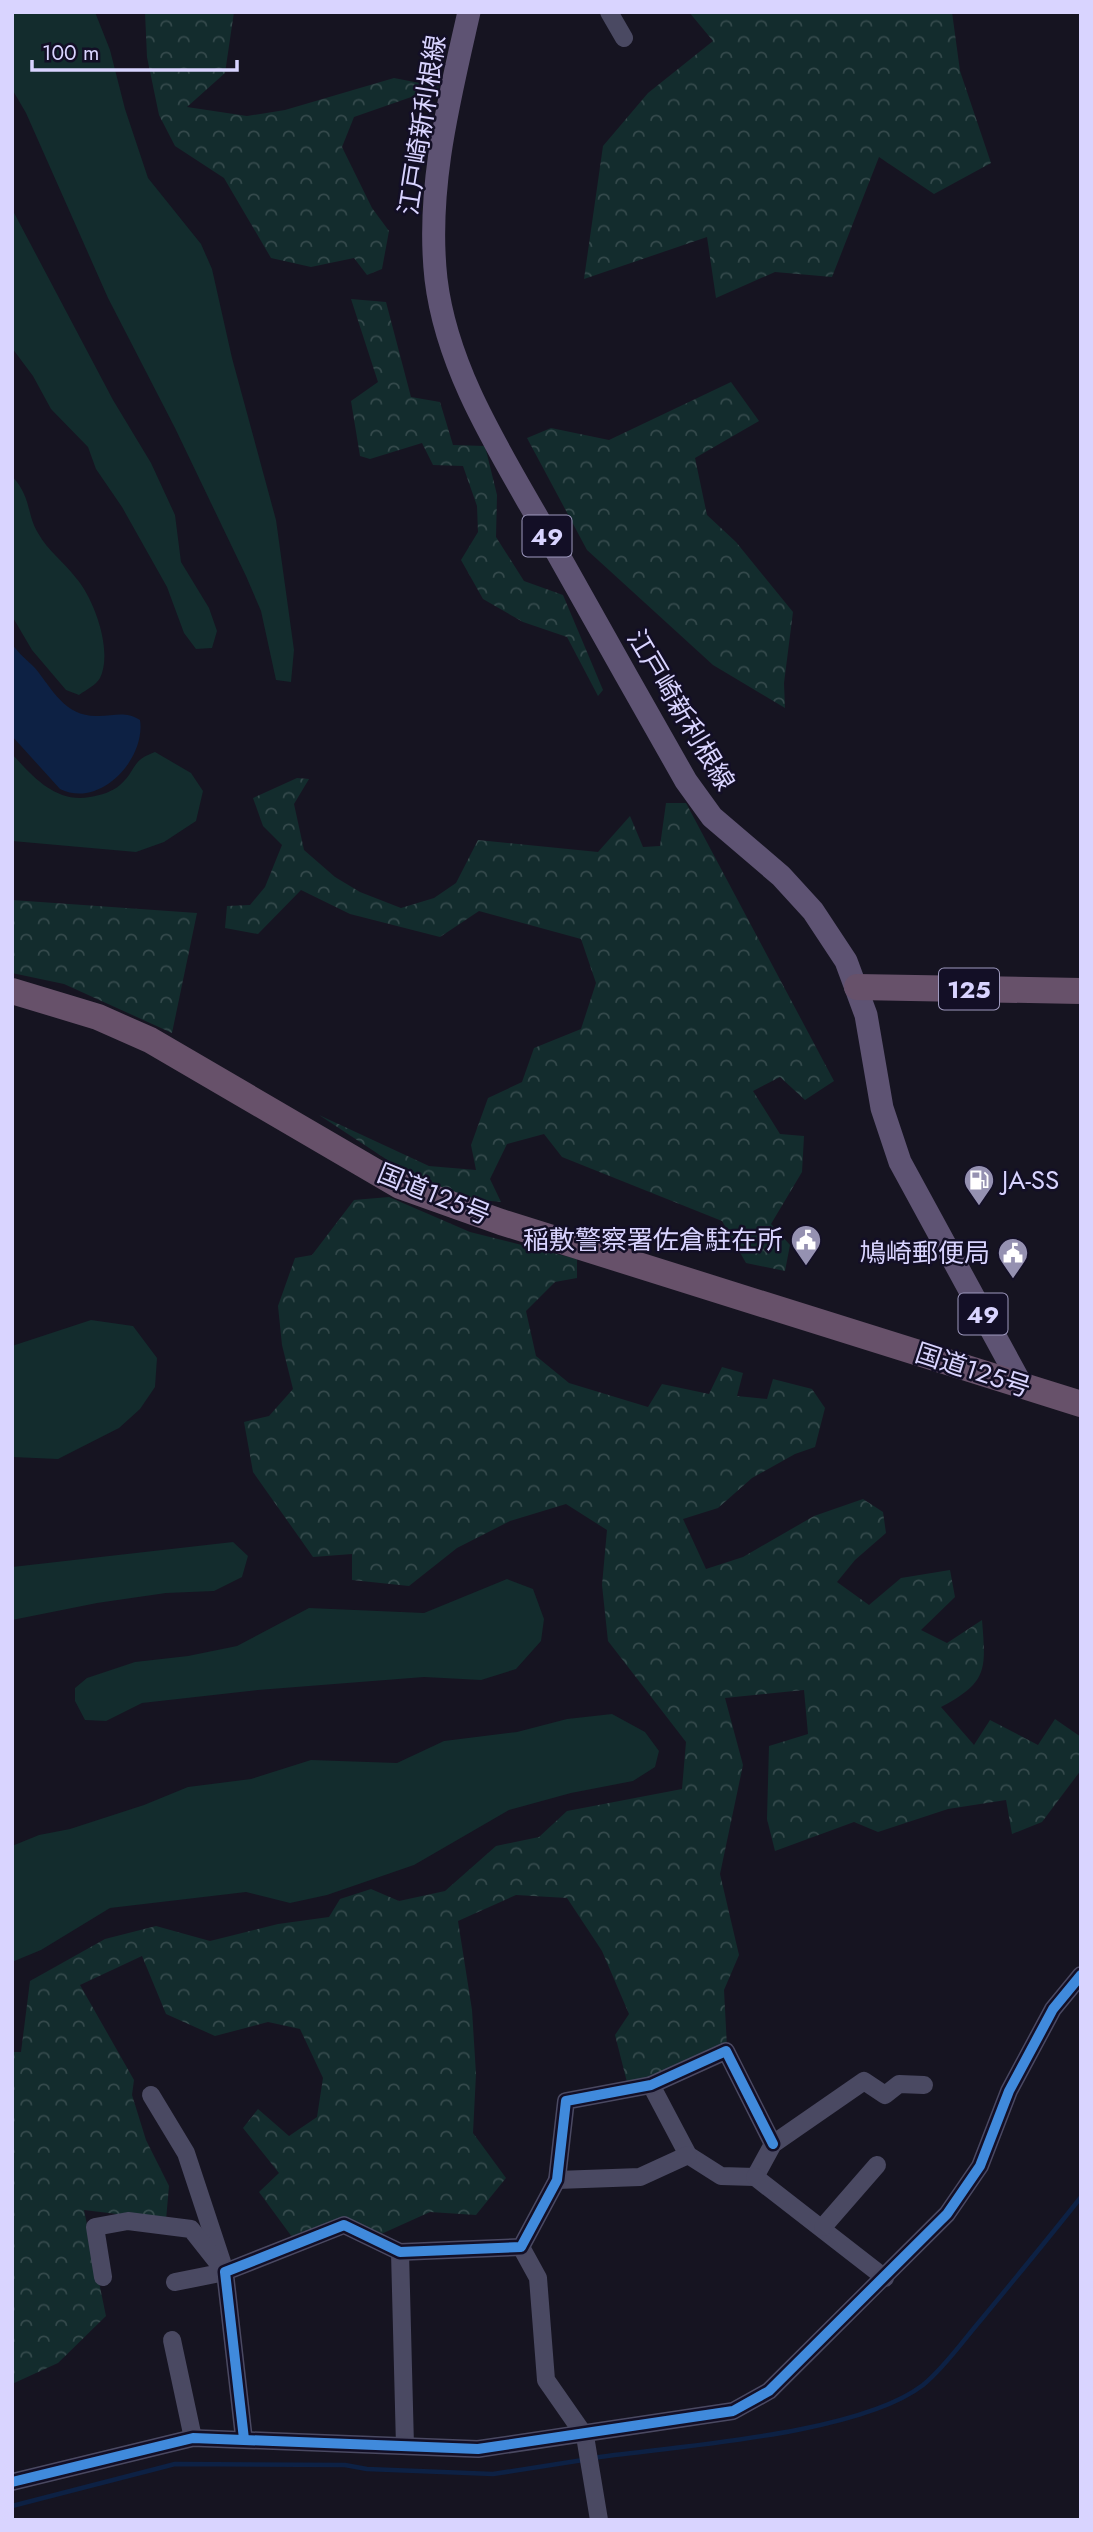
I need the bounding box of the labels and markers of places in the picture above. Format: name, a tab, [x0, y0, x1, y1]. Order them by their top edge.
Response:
place label: JA-SS	[999, 1161, 1059, 1199]
fuel station icon: JA-SS	[962, 1163, 996, 1207]
place label: 稲敷警察署佐倉駐在所	[523, 1221, 783, 1259]
public building icon: 稲敷警察署佐倉駐在所	[789, 1223, 823, 1267]
place label: 鳩崎郵便局	[860, 1234, 990, 1272]
public building icon: 鳩崎郵便局	[996, 1236, 1030, 1280]

